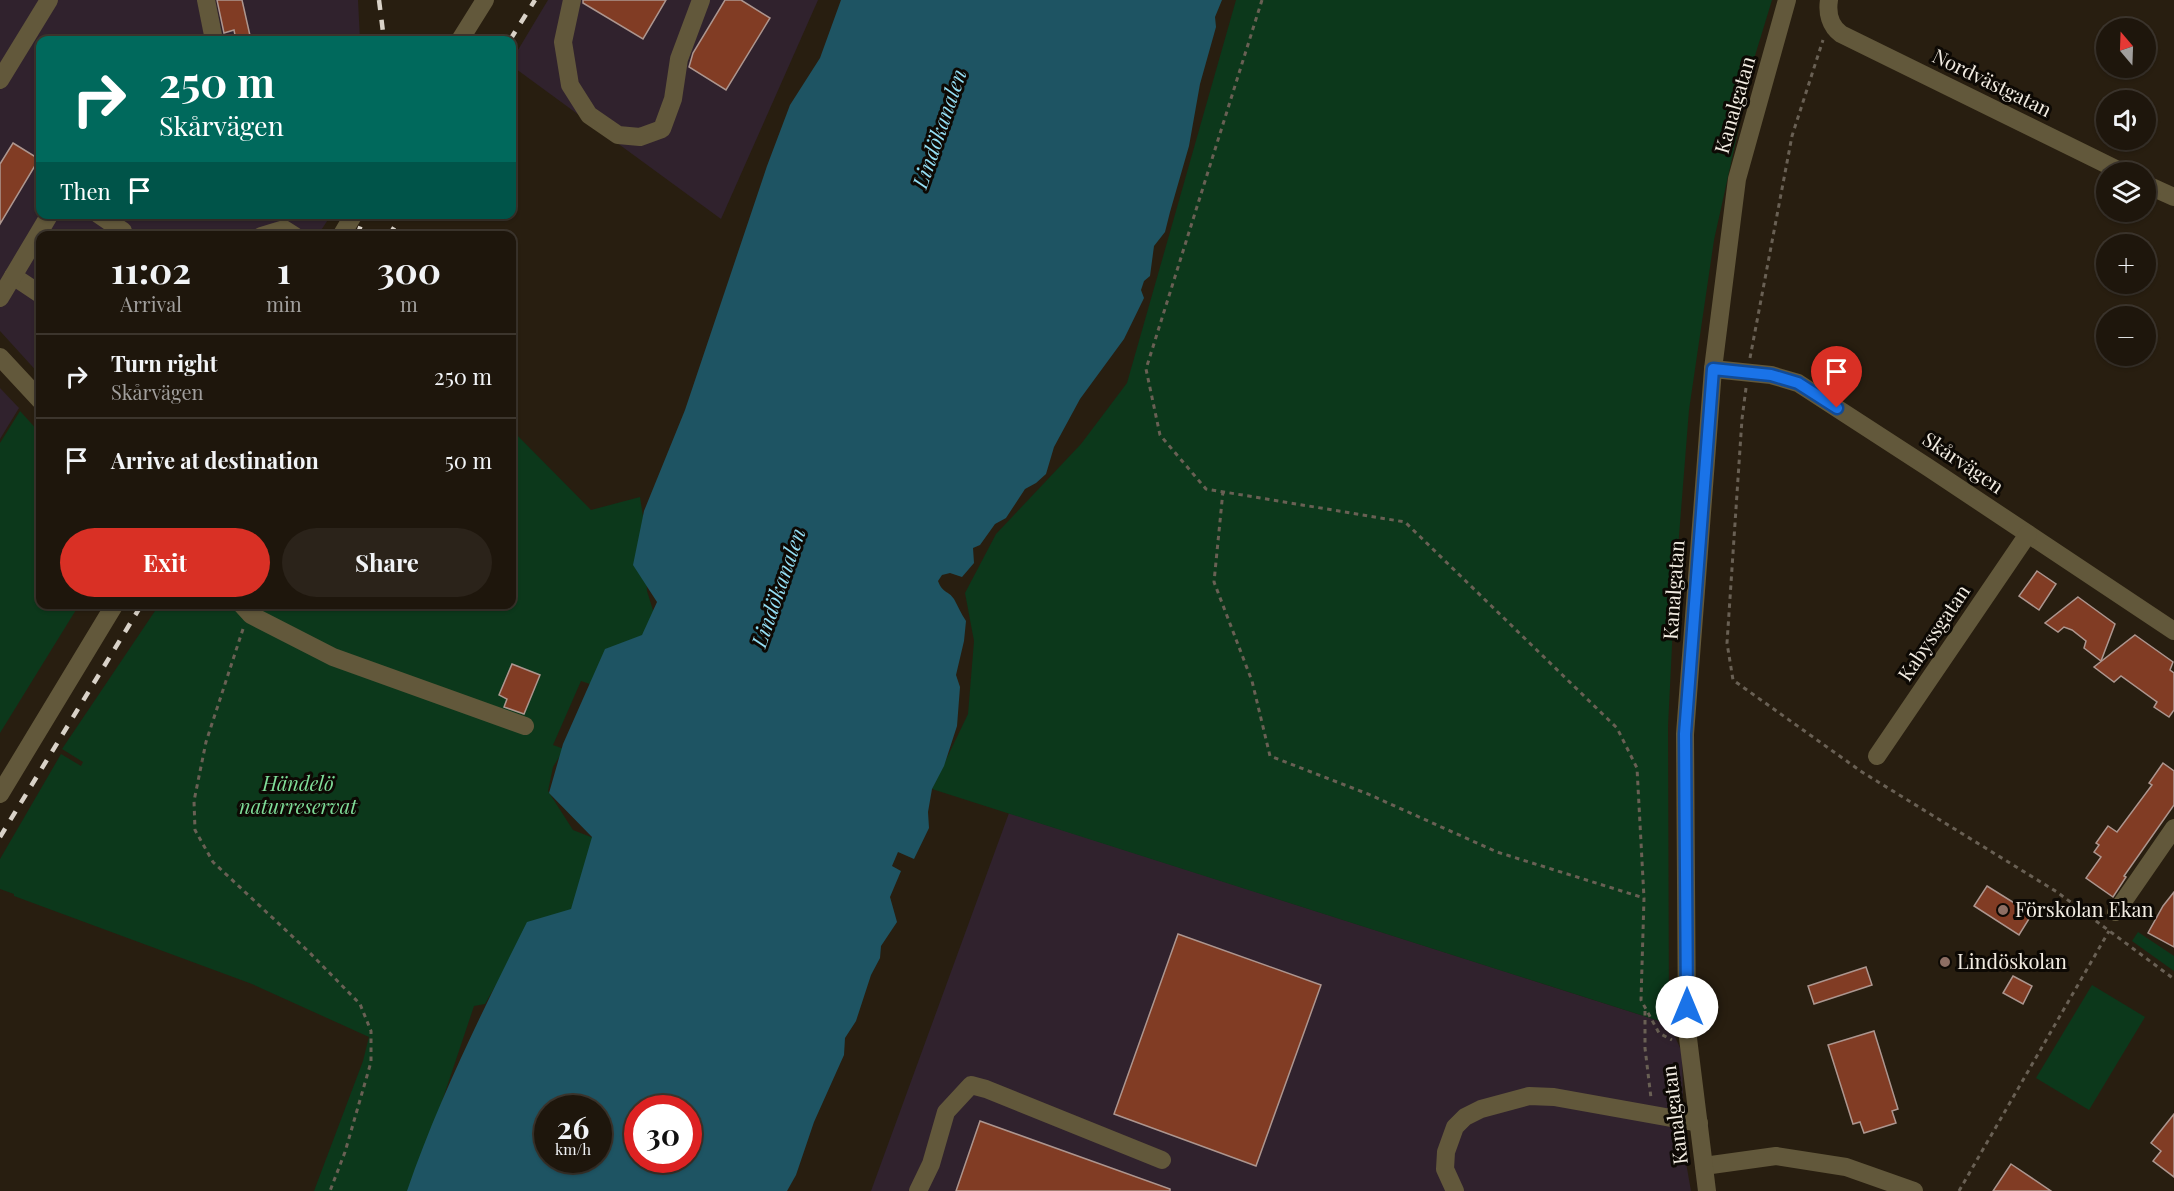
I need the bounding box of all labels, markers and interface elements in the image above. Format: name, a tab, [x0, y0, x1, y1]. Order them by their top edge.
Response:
north arrow	[2096, 18, 2156, 78]
map controls	[2096, 18, 2156, 366]
street label: Nordvästgatan	[1929, 41, 2057, 122]
text: 250 m	[159, 53, 275, 109]
street label: Kanalgatan	[1707, 53, 1760, 156]
icon: right	[60, 60, 138, 138]
water label: Lindökanalen	[904, 65, 972, 193]
button: sound	[2096, 90, 2156, 150]
text: Skårvägen	[159, 107, 284, 143]
button: layers	[2096, 162, 2156, 222]
icon: arrive	[123, 174, 156, 207]
text: Then	[60, 176, 111, 206]
button: +	[2096, 234, 2156, 294]
text: 11:02	[111, 245, 191, 293]
text: 1	[277, 245, 291, 293]
text: 300	[377, 245, 441, 293]
text: Arrival	[120, 290, 182, 317]
text: min	[266, 290, 302, 317]
text: m	[400, 290, 418, 317]
button: −	[2096, 306, 2156, 366]
pin	[1811, 346, 1862, 408]
text: Turn right	[111, 348, 217, 378]
icon: arrive	[1820, 355, 1853, 388]
icon: right	[60, 360, 93, 393]
text: 250 m	[434, 361, 492, 391]
text: Skårvägen	[111, 378, 204, 405]
street label: Skårvägen	[1918, 425, 2010, 499]
icon: arrive	[60, 444, 93, 477]
text: Arrive at destination	[111, 445, 319, 475]
text: 50 m	[445, 445, 492, 475]
water label: Lindökanalen	[743, 524, 811, 652]
button: Exit	[60, 528, 270, 597]
button: Share	[282, 528, 492, 597]
street label: Kanalgatan	[1656, 539, 1689, 641]
street label: Kabyssgatan	[1890, 578, 1975, 686]
park label: Händelö naturreservat	[239, 769, 358, 819]
place label: Förskolan Ekan	[2015, 895, 2153, 922]
marker: Förskolan Ekan	[1996, 903, 2010, 917]
place label: Lindöskolan	[1957, 947, 2067, 974]
marker: Lindöskolan	[1938, 955, 1952, 969]
position arrow	[1655, 975, 1719, 1039]
street label: Kanalgatan	[1654, 1064, 1693, 1166]
speed limit sign: 30	[624, 1095, 702, 1173]
text: 26	[557, 1107, 589, 1147]
text: km/h	[555, 1139, 591, 1159]

